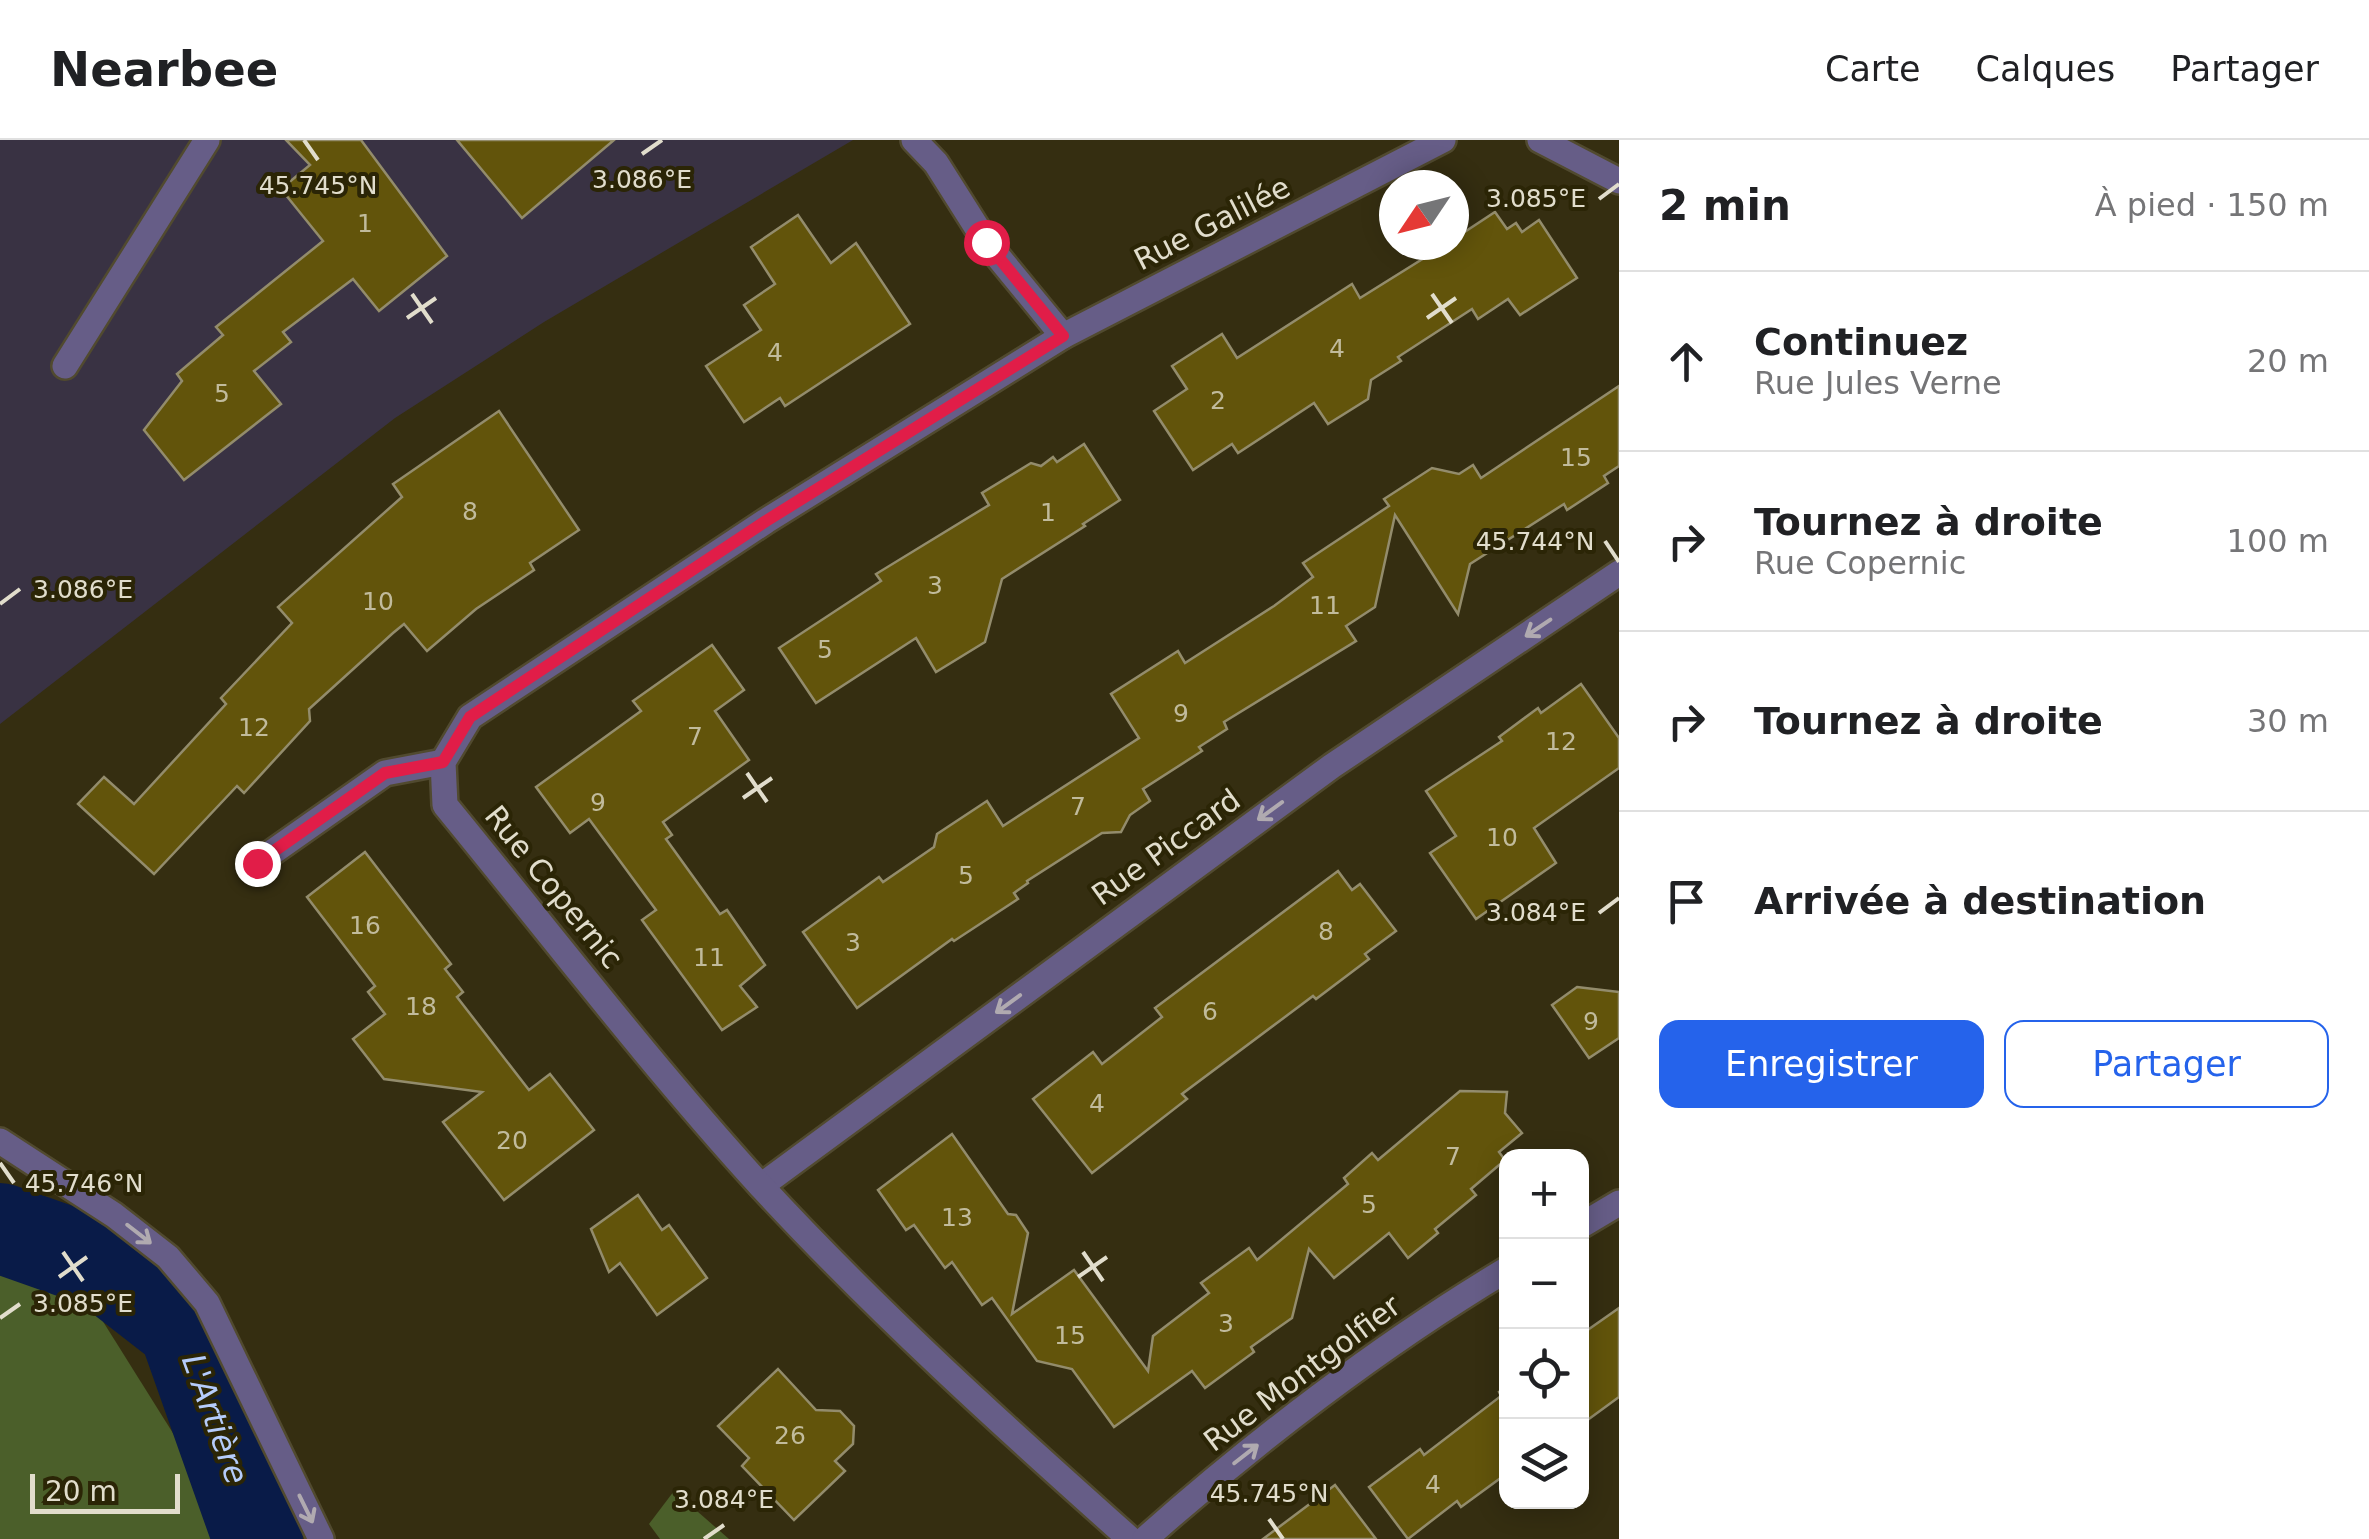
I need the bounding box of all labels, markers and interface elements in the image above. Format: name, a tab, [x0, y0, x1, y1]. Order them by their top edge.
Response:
text: Nearbee	[50, 41, 278, 97]
text: Carte	[1825, 49, 1921, 89]
text: Calques	[1976, 49, 2115, 89]
text: Partager	[2170, 49, 2319, 89]
text: 3.086°E	[592, 165, 692, 194]
street label: Rue Galilée	[1128, 169, 1296, 277]
north arrow	[1379, 170, 1469, 260]
text: 45.745°N	[259, 171, 377, 200]
text: 2 min	[1659, 181, 1791, 230]
text: 3.085°E	[1486, 184, 1586, 213]
text: À pied · 150 m	[2095, 186, 2329, 224]
house number: 1	[357, 209, 373, 238]
route start	[964, 220, 1010, 266]
text: Continuez	[1754, 320, 1968, 364]
house number: 4	[1329, 334, 1345, 363]
icon: ahead	[1659, 334, 1714, 389]
house number: 4	[767, 338, 783, 367]
text: 20 m	[2247, 342, 2329, 380]
text: Rue Jules Verne	[1754, 364, 2002, 402]
house number: 5	[214, 379, 230, 408]
house number: 2	[1210, 386, 1226, 415]
house number: 15	[1560, 443, 1592, 472]
house number: 8	[462, 497, 478, 526]
house number: 1	[1040, 498, 1056, 527]
text: Tournez à droite	[1754, 500, 2103, 544]
icon: right	[1659, 514, 1714, 569]
text: 100 m	[2227, 522, 2329, 560]
text: 45.744°N	[1476, 527, 1594, 556]
text: Rue Copernic	[1754, 544, 1966, 582]
house number: 3	[927, 571, 943, 600]
text: 3.086°E	[33, 575, 133, 604]
house number: 10	[362, 587, 394, 616]
house number: 11	[1309, 591, 1341, 620]
one-way arrow	[1524, 617, 1553, 638]
house number: 5	[817, 635, 833, 664]
icon: right	[1659, 694, 1714, 749]
house number: 9	[1173, 699, 1189, 728]
text: Tournez à droite	[1754, 699, 2103, 743]
text: 30 m	[2247, 702, 2329, 740]
house number: 12	[238, 713, 270, 742]
house number: 7	[687, 722, 703, 751]
house number: 12	[1545, 727, 1577, 756]
street label: Rue Piccard	[1085, 782, 1247, 912]
house number: 9	[590, 788, 606, 817]
house number: 7	[1070, 792, 1086, 821]
street label: Rue Copernic	[478, 799, 630, 975]
one-way arrow	[1257, 801, 1284, 822]
house number: 10	[1486, 823, 1518, 852]
route end	[235, 841, 281, 887]
house number: 5	[958, 861, 974, 890]
icon: arrive	[1659, 874, 1714, 929]
text: Arrivée à destination	[1754, 879, 2206, 923]
text: 3.084°E	[1486, 898, 1586, 927]
house number: 16	[349, 911, 381, 940]
house number: 8	[1318, 917, 1334, 946]
house number: 3	[845, 928, 861, 957]
house number: 11	[693, 943, 725, 972]
house number: 18	[405, 992, 437, 1021]
one-way arrow	[995, 993, 1022, 1014]
house number: 6	[1202, 997, 1218, 1026]
house number: 9	[1583, 1007, 1599, 1036]
button: Enregistrer	[1659, 1020, 1984, 1108]
button: Partager	[2004, 1020, 2329, 1108]
house number: 4	[1089, 1089, 1105, 1118]
house number: 20	[496, 1126, 528, 1155]
house number: 7	[1445, 1142, 1461, 1171]
map controls	[1499, 1149, 1589, 1509]
button: +	[1499, 1149, 1589, 1239]
text: 45.746°N	[25, 1169, 143, 1198]
house number: 5	[1361, 1190, 1377, 1219]
house number: 13	[941, 1203, 973, 1232]
one-way arrow	[125, 1224, 152, 1245]
button: −	[1499, 1239, 1589, 1329]
street label: Rue Montgolfier	[1197, 1287, 1408, 1458]
text: 3.085°E	[33, 1289, 133, 1318]
house number: 3	[1218, 1309, 1234, 1338]
house number: 15	[1054, 1321, 1086, 1350]
button: locate	[1499, 1329, 1589, 1419]
water label: L'Artière	[174, 1349, 256, 1489]
button: layers	[1499, 1419, 1589, 1509]
house number: 26	[774, 1421, 806, 1450]
one-way arrow	[1233, 1443, 1259, 1465]
scale bar	[30, 1469, 180, 1514]
house number: 4	[1425, 1470, 1441, 1499]
text: 20 m	[45, 1475, 117, 1508]
text: 45.745°N	[1210, 1479, 1328, 1508]
text: 3.084°E	[674, 1485, 774, 1514]
one-way arrow	[297, 1493, 316, 1523]

